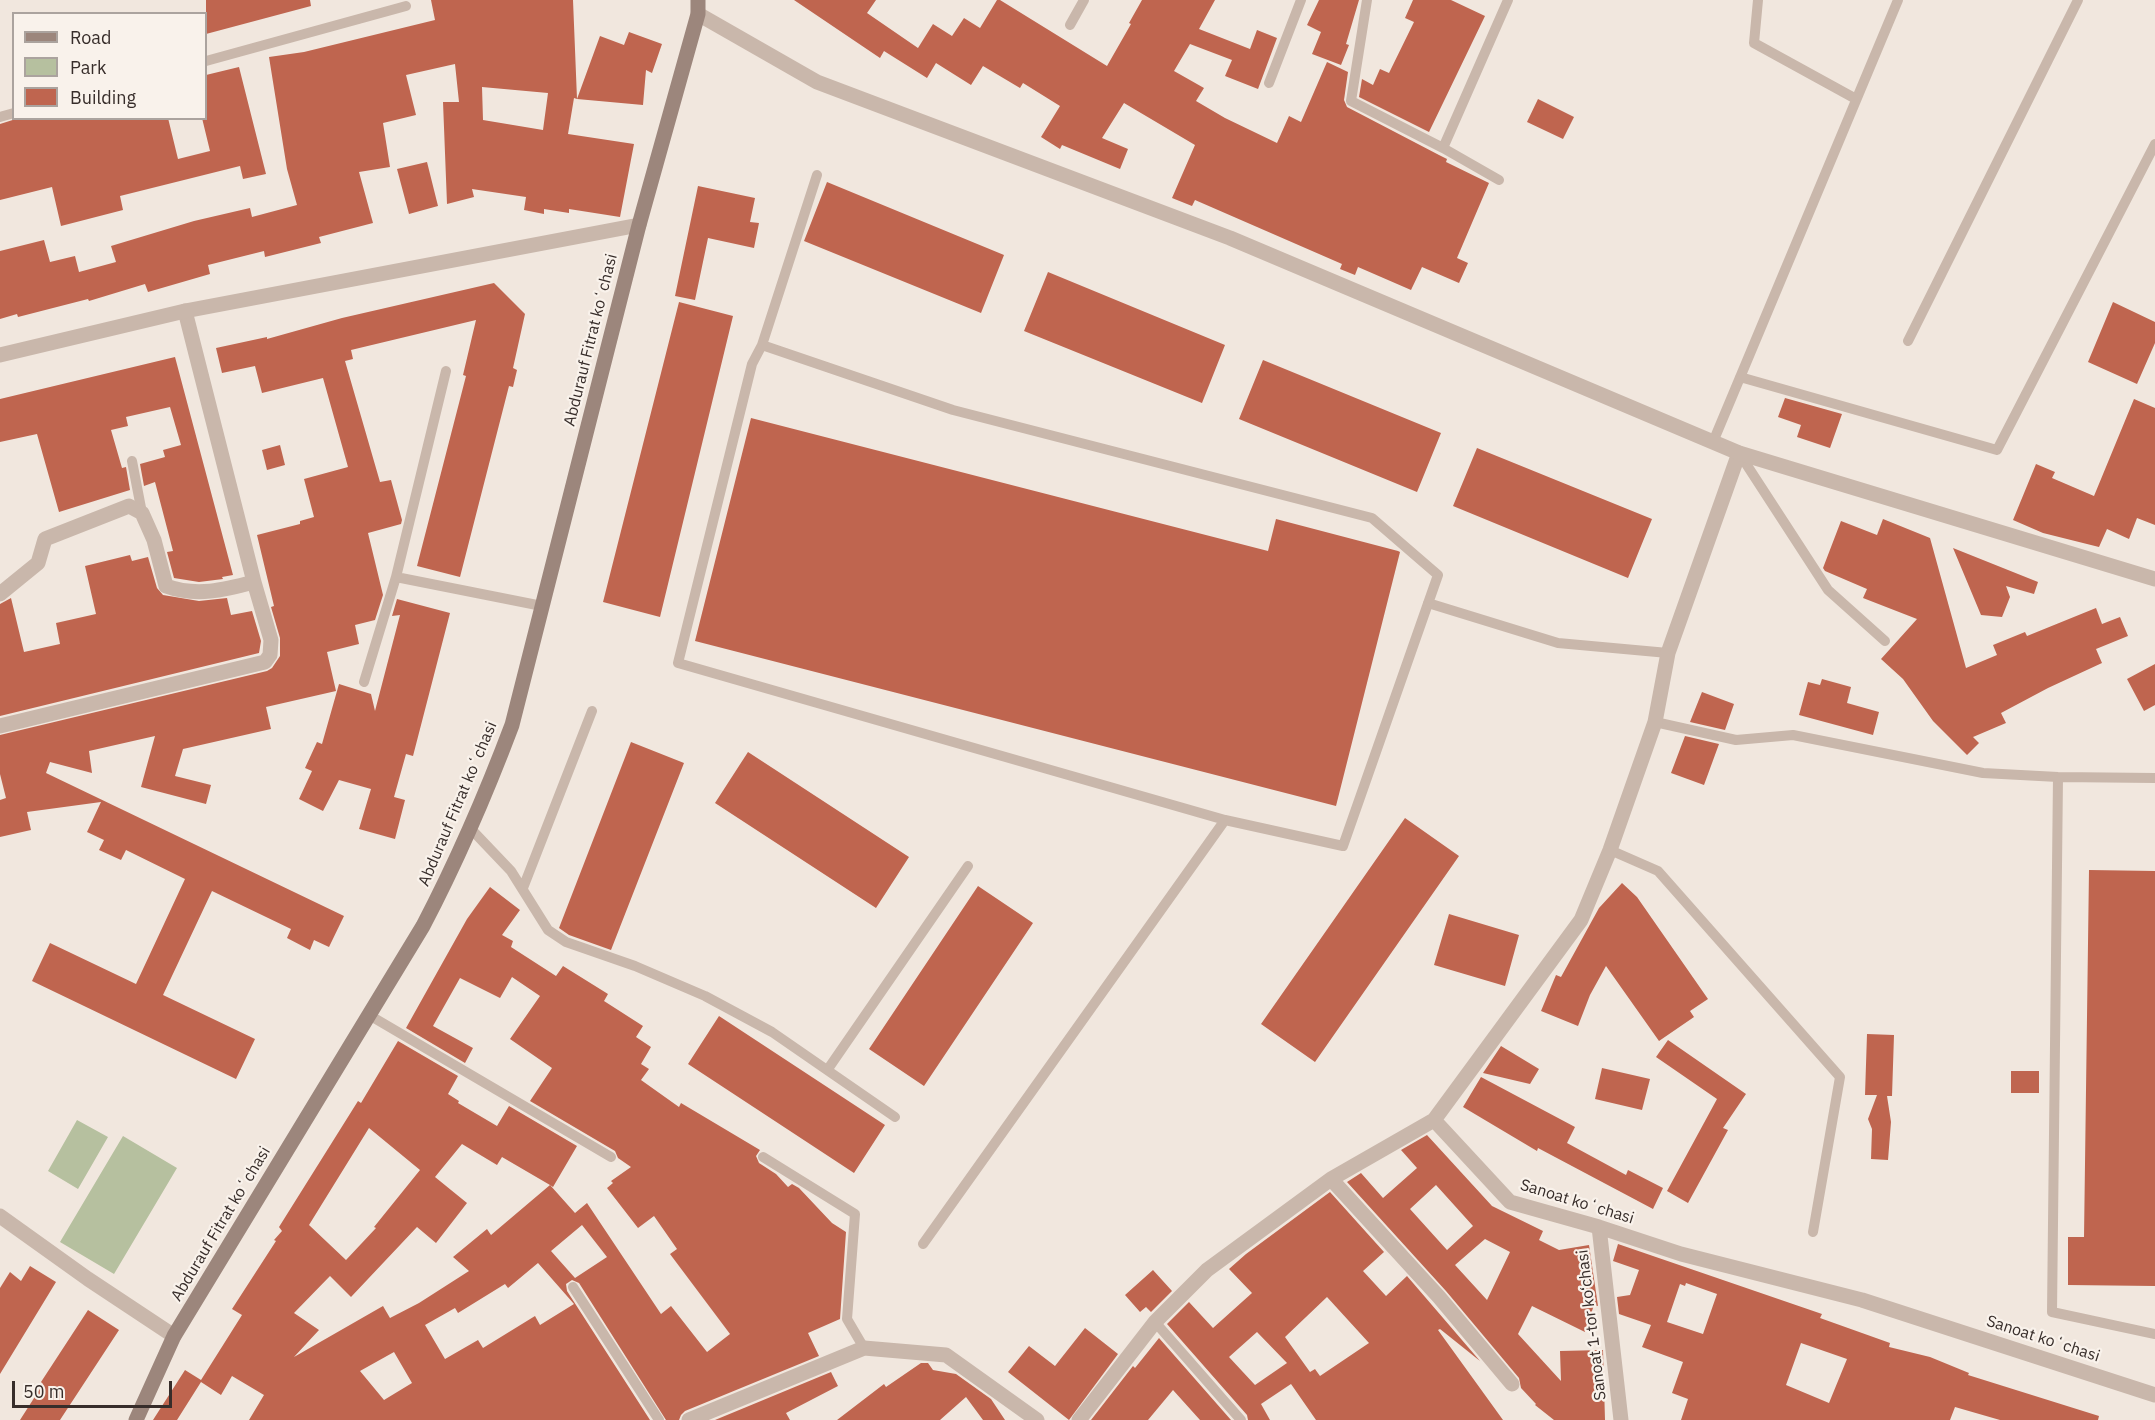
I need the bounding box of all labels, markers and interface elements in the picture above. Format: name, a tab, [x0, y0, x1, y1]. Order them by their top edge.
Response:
legend	[12, 12, 207, 120]
text: Road	[70, 26, 111, 49]
text: Park	[70, 56, 106, 79]
text: Building	[70, 86, 136, 109]
street label: Abdurauf Fitrat koʻchasi	[560, 252, 622, 428]
street label: Abdurauf Fitrat koʻchasi	[415, 719, 501, 889]
street label: Abdurauf Fitrat koʻchasi	[167, 1143, 275, 1305]
street label: Sanoat koʻchasi	[1518, 1176, 1636, 1228]
street label: Sanoat 1-tor ko‘chasi	[1573, 1249, 1611, 1401]
street label: Sanoat koʻchasi	[1984, 1312, 2102, 1366]
scale bar	[15, 1369, 176, 1407]
text: 50 m	[23, 1380, 65, 1403]

